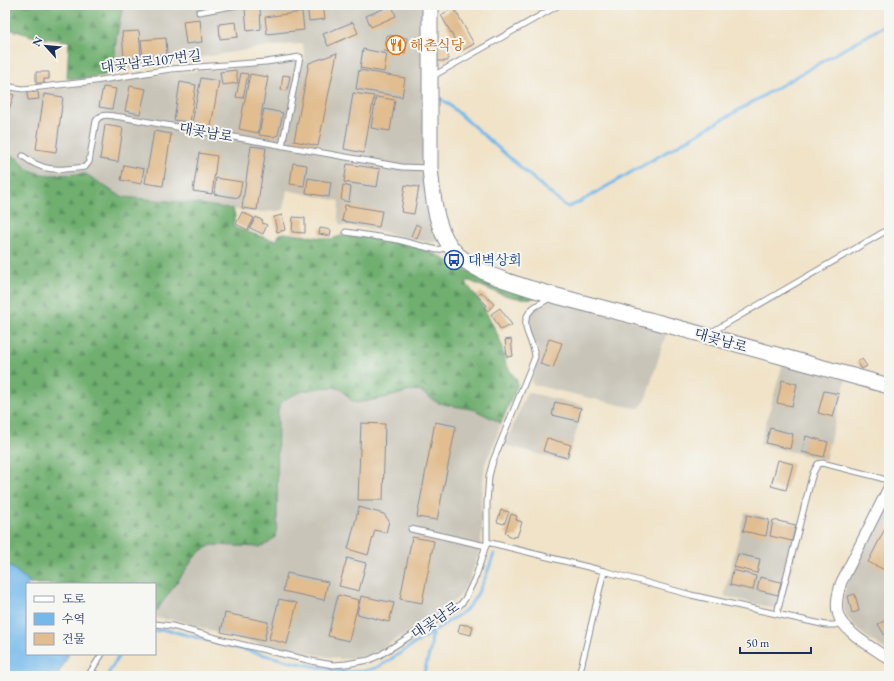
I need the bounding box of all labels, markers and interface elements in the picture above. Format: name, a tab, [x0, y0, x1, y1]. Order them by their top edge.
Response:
north arrow	[26, 26, 66, 66]
text: N	[29, 34, 45, 49]
restaurant icon: 해촌식당	[385, 34, 407, 56]
place label: 해촌식당	[410, 36, 465, 54]
street label: 대곶남로107번길	[100, 46, 202, 76]
street label: 대곶남로	[178, 118, 235, 146]
bus stop icon: 대벽상회	[443, 249, 465, 271]
place label: 대벽상회	[468, 251, 522, 269]
street label: 대곶남로	[693, 324, 750, 356]
legend	[26, 583, 156, 655]
text: 도로	[62, 591, 86, 607]
street label: 대곶남로	[408, 597, 463, 643]
text: 수역	[62, 611, 85, 627]
scale bar	[740, 629, 811, 655]
text: 건물	[62, 631, 86, 647]
text: 50 m	[746, 635, 770, 651]

